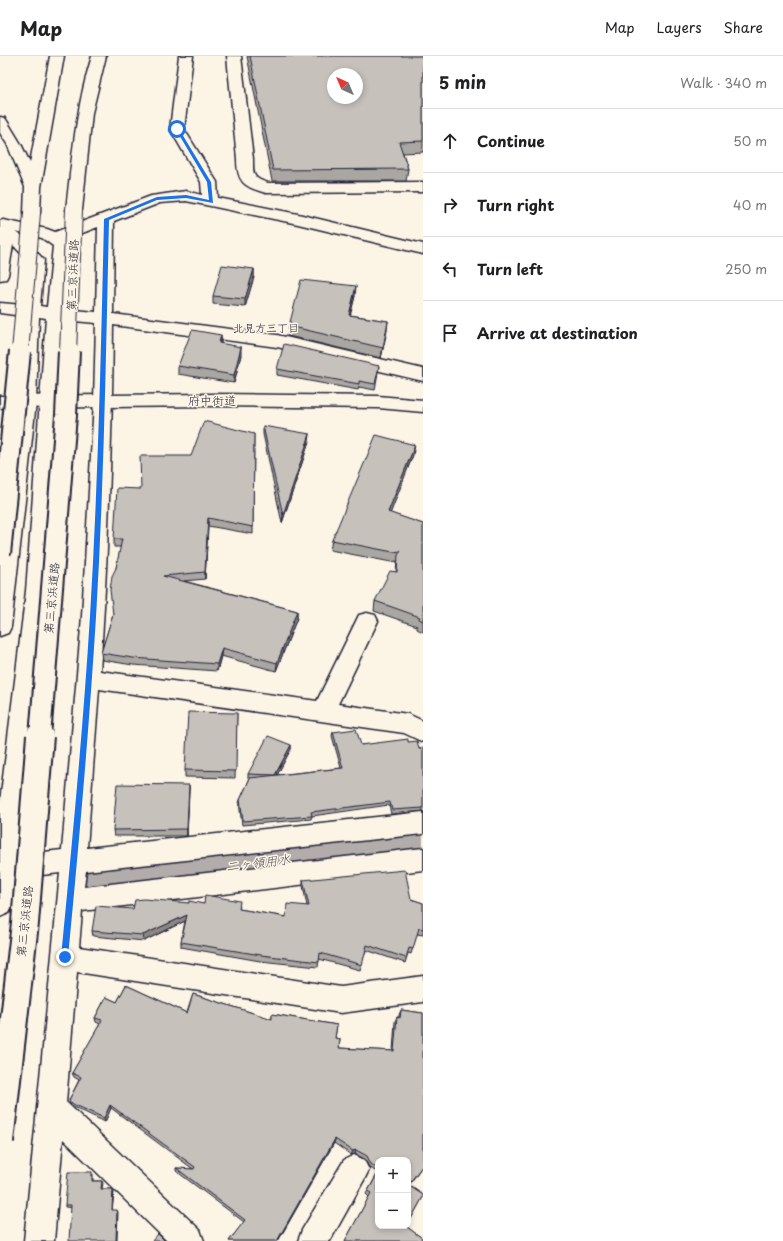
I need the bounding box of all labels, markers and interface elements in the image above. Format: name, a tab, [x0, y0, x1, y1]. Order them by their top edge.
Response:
text: Map	[20, 14, 62, 42]
text: Map	[605, 17, 635, 38]
text: Layers	[657, 17, 702, 38]
text: Share	[724, 17, 763, 38]
north arrow	[327, 68, 363, 104]
text: 5 min	[439, 69, 486, 95]
text: Walk · 340 m	[680, 73, 767, 92]
route start	[168, 120, 186, 138]
text: Continue	[477, 129, 545, 152]
icon: ahead	[439, 130, 461, 152]
text: 50 m	[733, 131, 767, 150]
text: Turn right	[477, 193, 554, 216]
icon: right	[439, 194, 461, 216]
text: 40 m	[733, 195, 767, 214]
street label: 第三京浜道路	[62, 239, 82, 311]
text: Turn left	[477, 257, 543, 280]
icon: left	[439, 258, 461, 280]
text: 250 m	[725, 259, 767, 278]
district label: 北見方三丁目	[233, 319, 299, 336]
text: Arrive at destination	[477, 321, 638, 344]
icon: arrive	[439, 322, 461, 344]
street label: 府中街道	[188, 391, 236, 409]
street label: 第三京浜道路	[39, 561, 63, 635]
water label: 二ヶ領用水	[225, 849, 291, 875]
street label: 第三京浜道路	[11, 884, 37, 958]
route end	[56, 948, 74, 966]
map controls	[375, 1157, 411, 1229]
button: +	[375, 1157, 411, 1193]
button: −	[375, 1193, 411, 1229]

